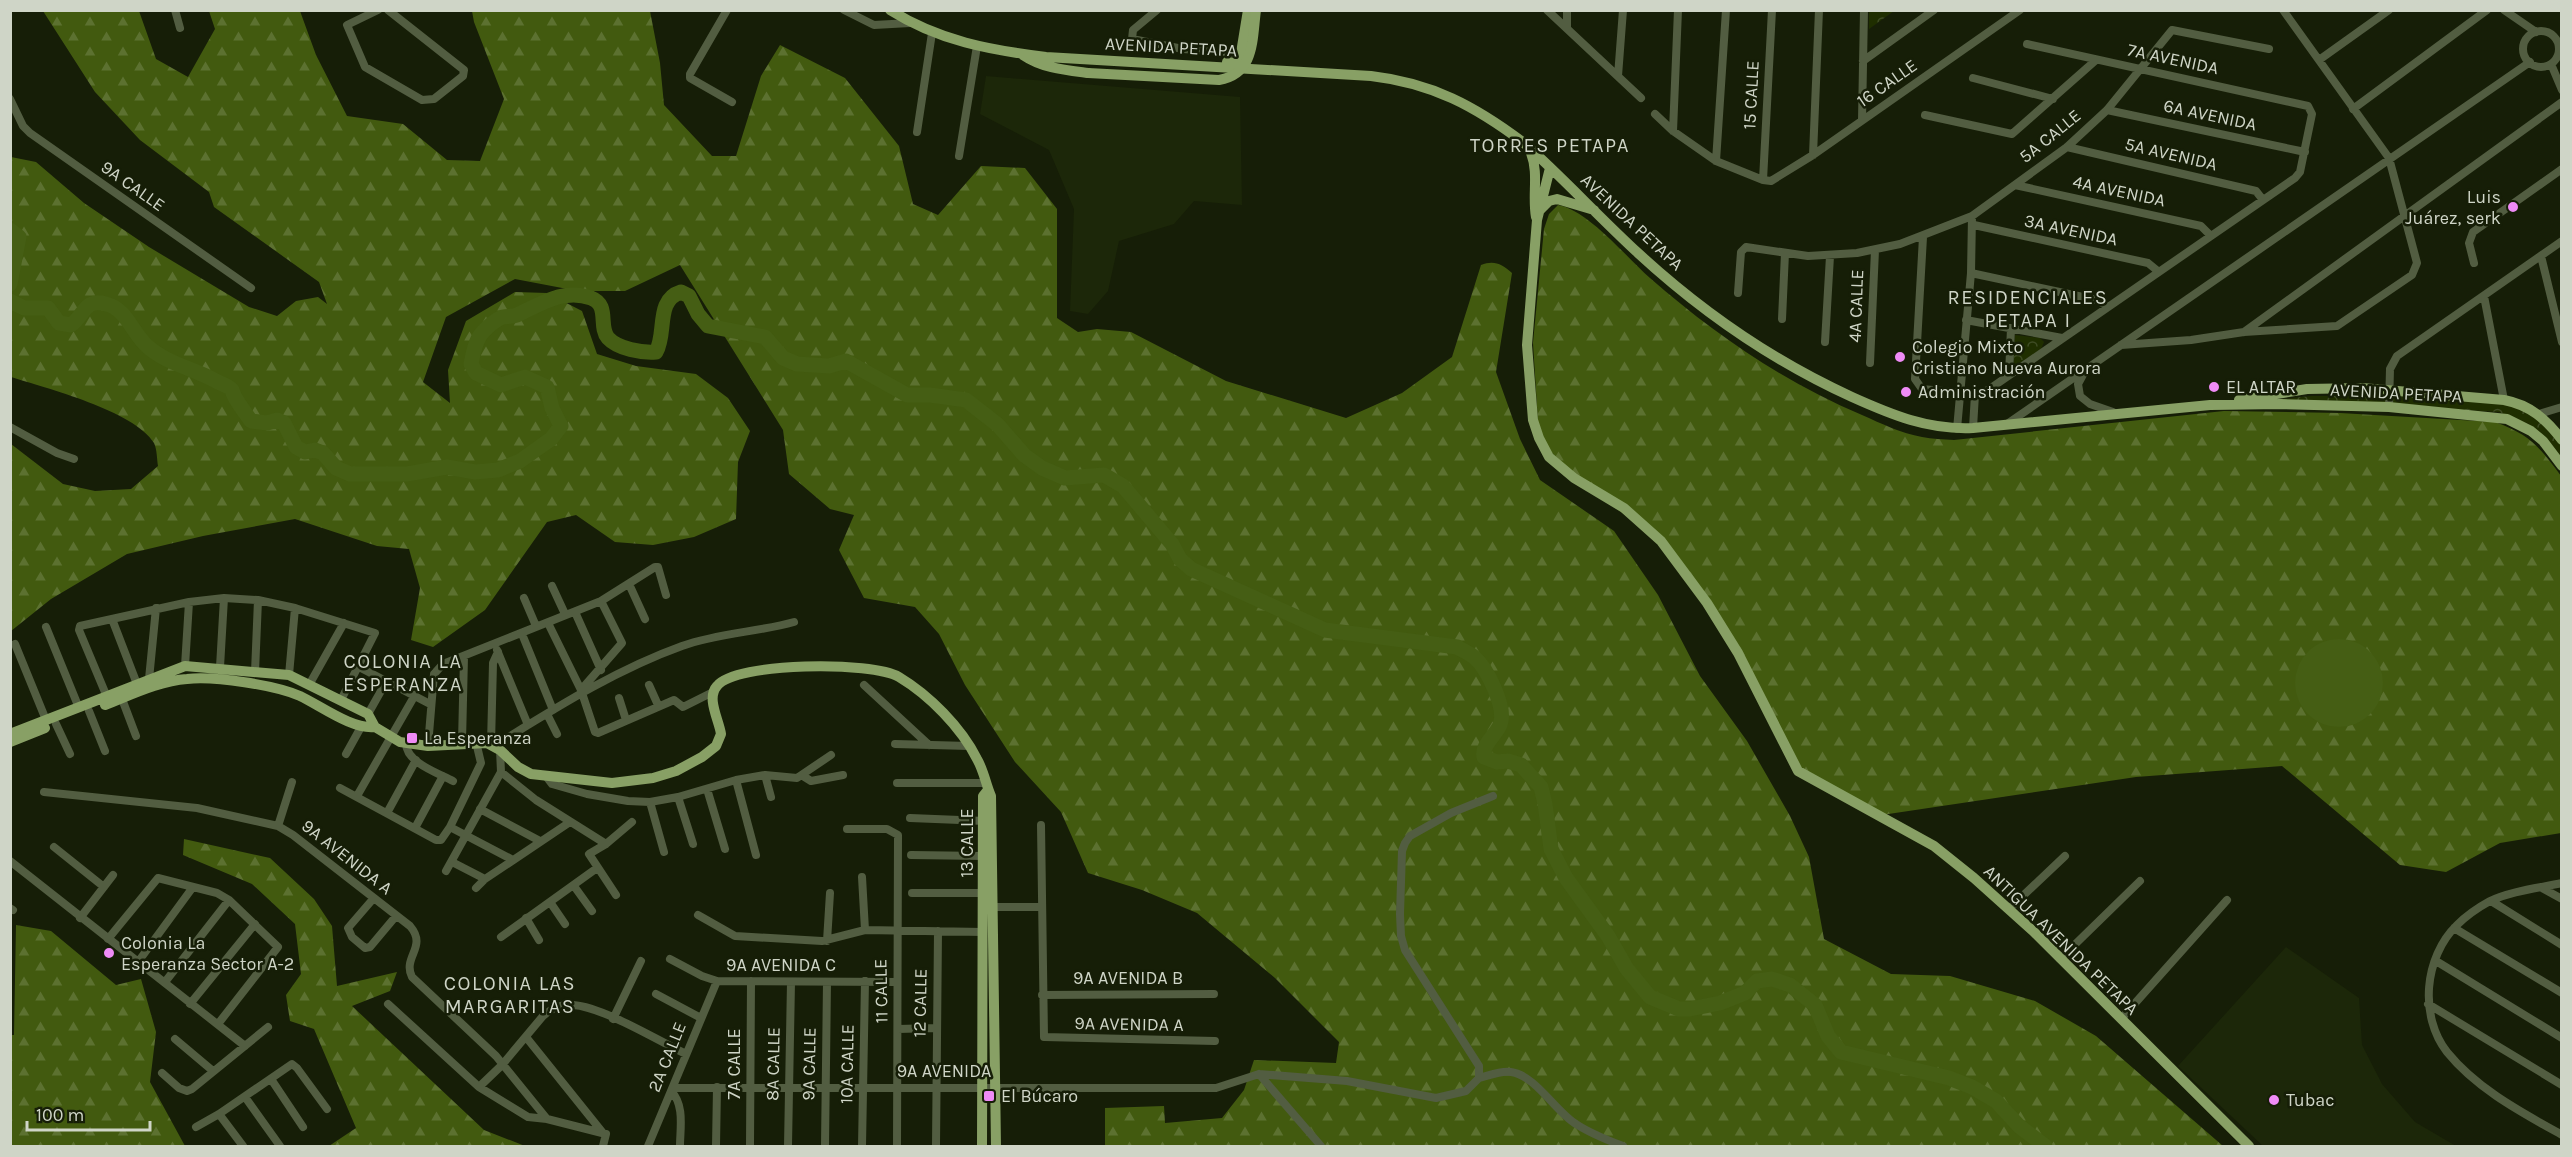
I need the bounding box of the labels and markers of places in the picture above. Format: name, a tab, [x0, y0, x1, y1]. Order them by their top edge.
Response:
place label: Luis Juárez, serk	[2405, 186, 2501, 229]
marker: Luis Juárez, serk	[2506, 200, 2520, 214]
place label: Colegio Mixto Cristiano Nueva Aurora	[1912, 336, 2101, 379]
marker: Colegio Mixto Cristiano Nueva Aurora	[1893, 350, 1907, 364]
place label: EL ALTAR	[2226, 376, 2296, 398]
marker: EL ALTAR	[2207, 380, 2221, 394]
place label: Administración	[1918, 381, 2045, 403]
marker: Administración	[1899, 385, 1913, 399]
place label: La Esperanza	[424, 727, 532, 749]
marker: La Esperanza	[405, 731, 419, 745]
place label: Colonia La Esperanza Sector A-2	[121, 932, 294, 975]
marker: Colonia La Esperanza Sector A-2	[102, 946, 116, 960]
place label: El Búcaro	[1001, 1085, 1078, 1107]
marker: El Búcaro	[982, 1089, 996, 1103]
place label: Tubac	[2286, 1089, 2335, 1111]
marker: Tubac	[2267, 1093, 2281, 1107]

